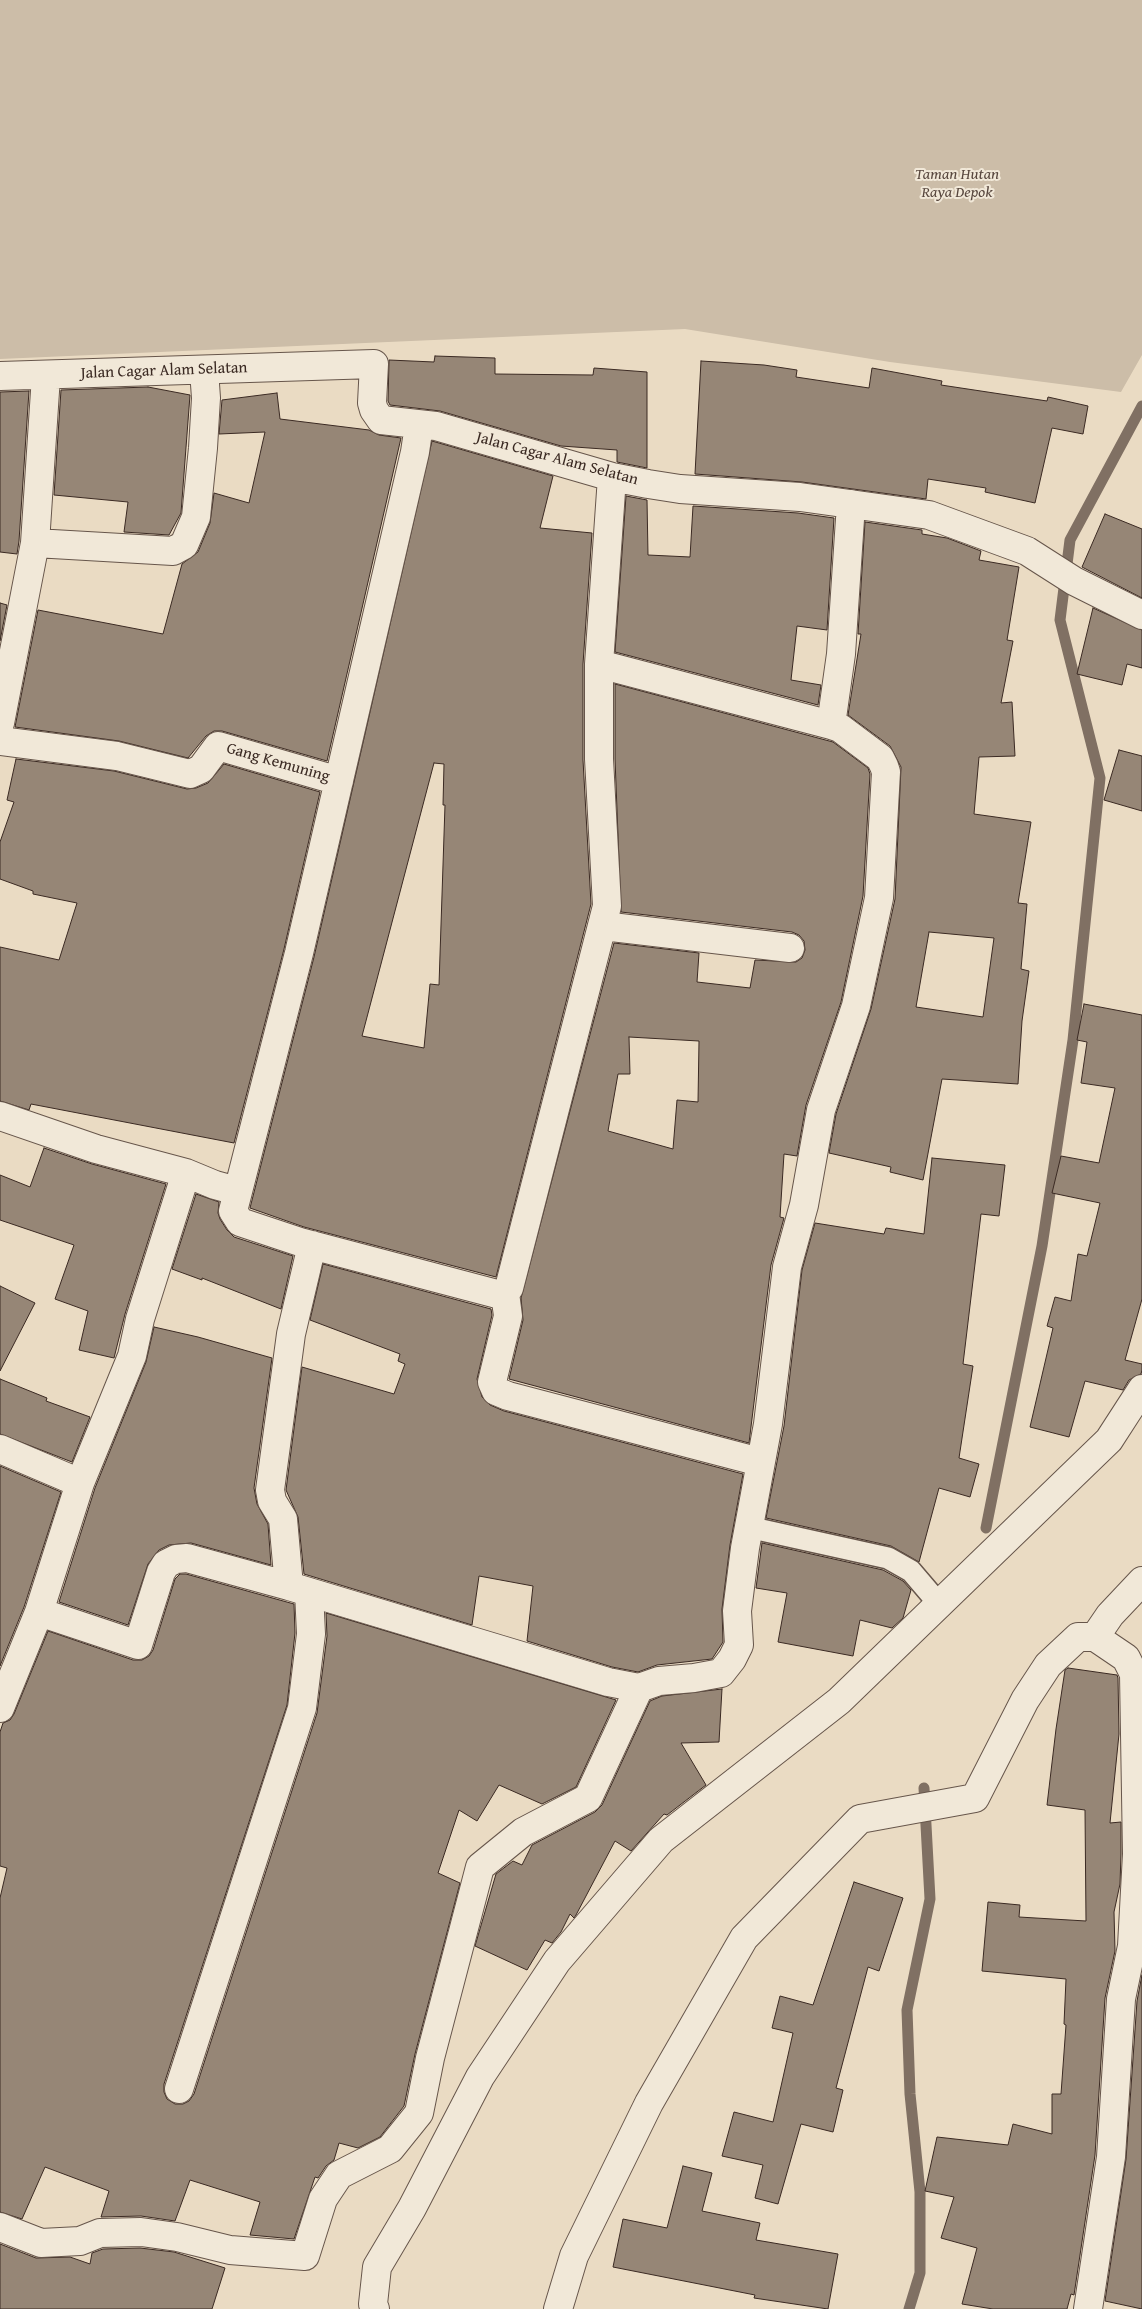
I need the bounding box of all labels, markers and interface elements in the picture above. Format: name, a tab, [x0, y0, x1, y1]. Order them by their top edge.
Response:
park label: Taman Hutan Raya Depok	[915, 165, 999, 203]
street label: Jalan Cagar Alam Selatan	[80, 358, 248, 384]
street label: Jalan Cagar Alam Selatan	[474, 428, 640, 490]
street label: Gang Kemuning	[224, 739, 332, 787]

